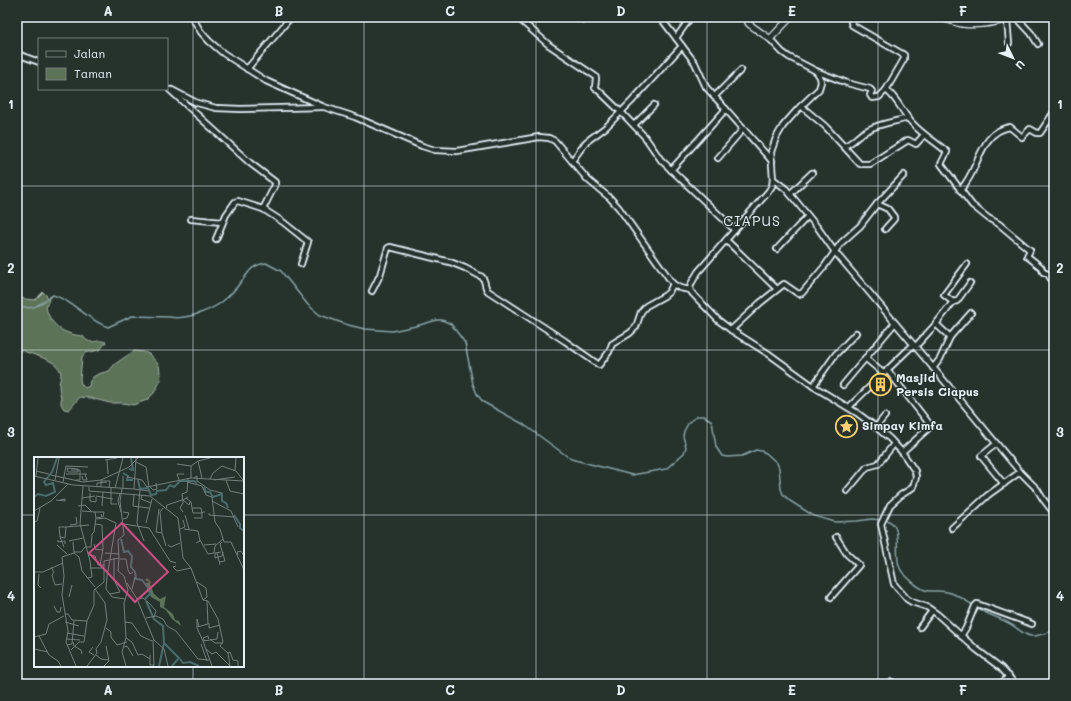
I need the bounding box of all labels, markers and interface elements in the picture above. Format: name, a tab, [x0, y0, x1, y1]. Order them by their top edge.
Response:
text: A	[103, 2, 113, 19]
text: B	[275, 2, 284, 19]
text: C	[445, 2, 455, 19]
text: D	[616, 2, 626, 19]
text: E	[788, 2, 796, 19]
text: F	[959, 2, 967, 19]
legend	[38, 38, 168, 90]
north arrow	[993, 38, 1033, 78]
text: Jalan	[74, 45, 105, 61]
text: U	[1013, 57, 1029, 73]
text: Taman	[74, 65, 112, 81]
text: 1	[8, 95, 14, 112]
text: 1	[1057, 95, 1063, 112]
district label: CIAPUS	[723, 211, 781, 230]
text: 2	[7, 259, 15, 276]
text: 2	[1056, 259, 1064, 276]
place label: Masjid Persis Ciapus	[896, 369, 979, 399]
building icon: Masjid Persis Ciapus	[868, 372, 894, 398]
place icon: Simpay Kimfa	[834, 413, 860, 439]
place label: Simpay Kimfa	[862, 417, 943, 433]
text: 3	[7, 423, 15, 440]
text: 3	[1056, 423, 1064, 440]
inset map	[34, 457, 244, 667]
text: 4	[7, 587, 15, 604]
text: 4	[1056, 587, 1064, 604]
text: A	[103, 681, 113, 698]
text: B	[275, 681, 284, 698]
text: C	[445, 681, 455, 698]
text: D	[616, 681, 626, 698]
text: E	[788, 681, 796, 698]
text: F	[959, 681, 967, 698]

